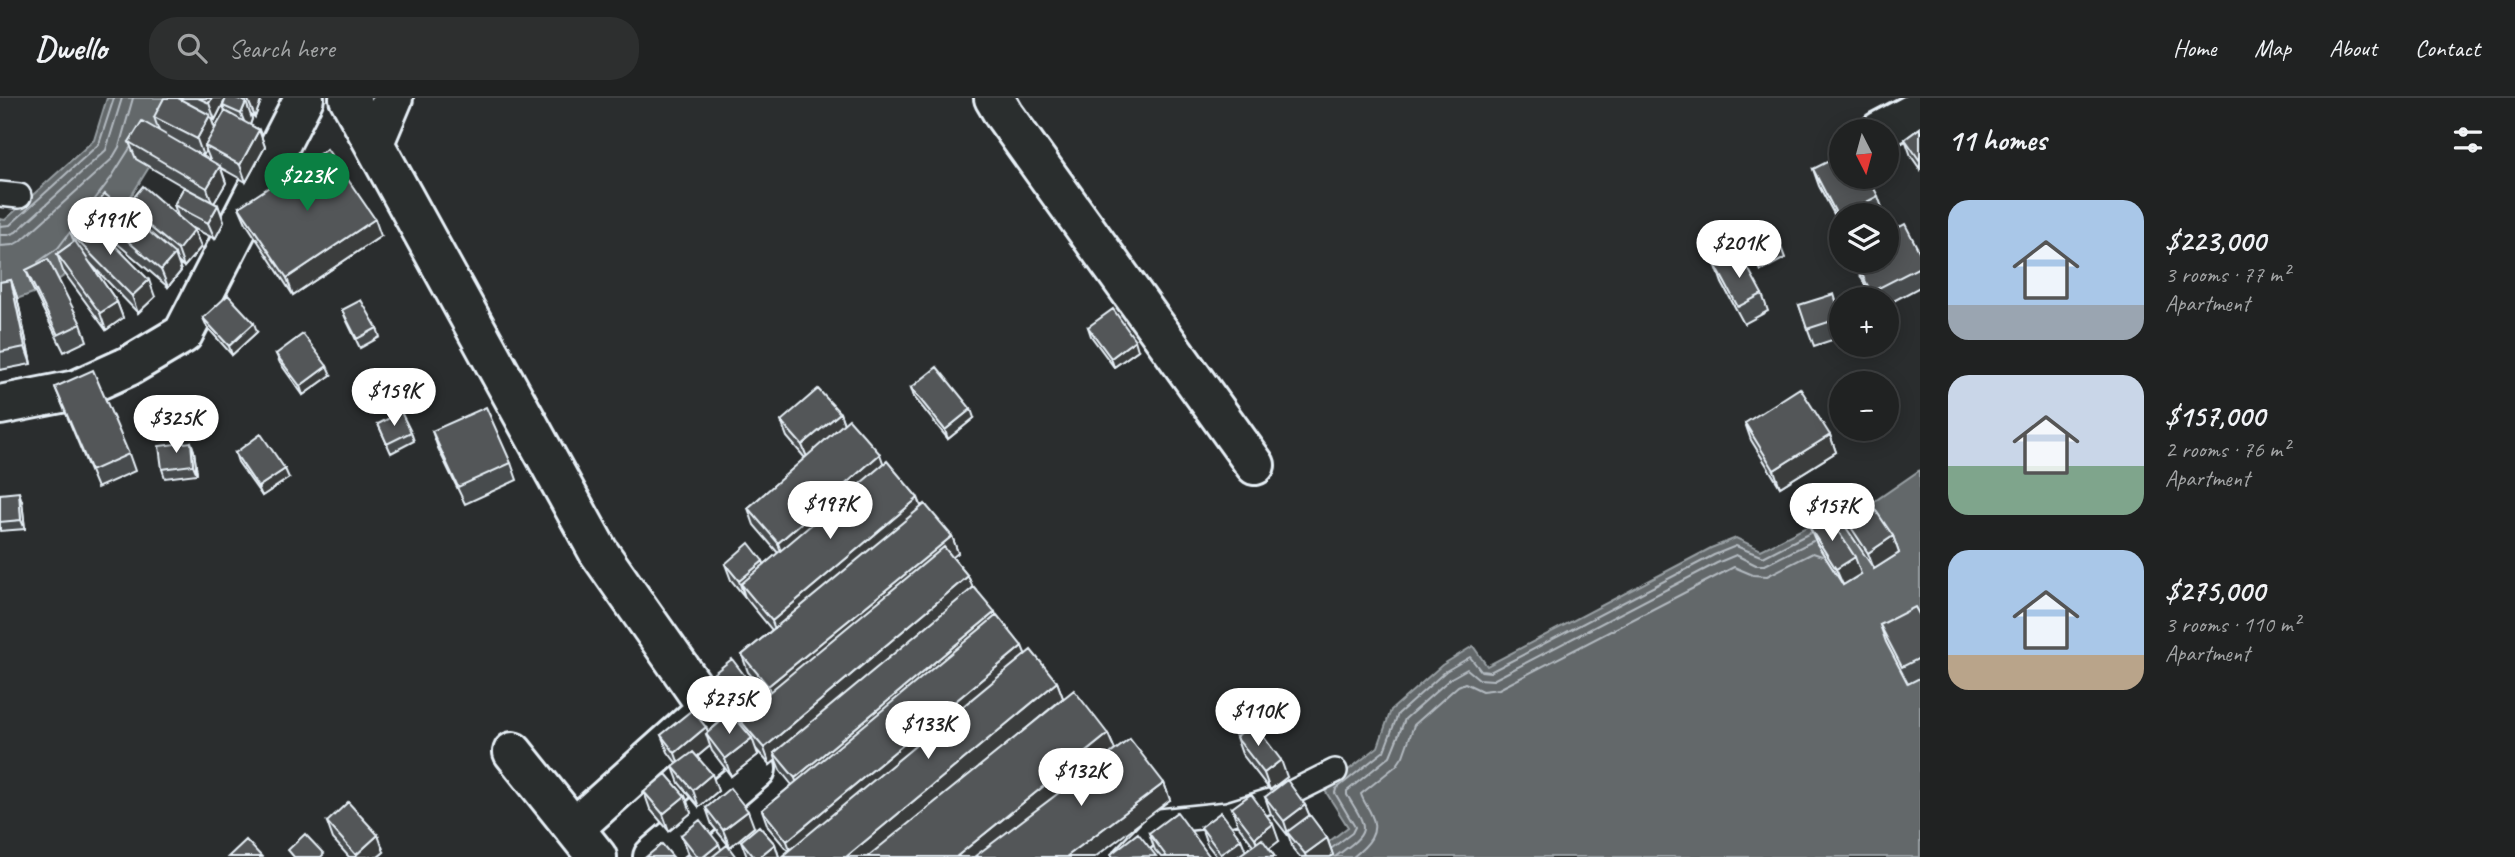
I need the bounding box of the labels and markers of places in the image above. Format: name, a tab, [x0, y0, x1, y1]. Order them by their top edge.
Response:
pin: $223K	[258, 153, 356, 213]
pin: $191K	[61, 198, 159, 257]
pin: $201K	[1690, 220, 1788, 280]
pin: $159K	[345, 368, 443, 428]
pin: $325K	[127, 396, 225, 455]
pin: $197K	[781, 482, 879, 541]
pin: $157K	[1783, 484, 1881, 543]
pin: $275K	[680, 676, 778, 736]
pin: $110K	[1209, 688, 1307, 748]
pin: $133K	[879, 702, 977, 761]
pin: $132K	[1032, 748, 1130, 808]

